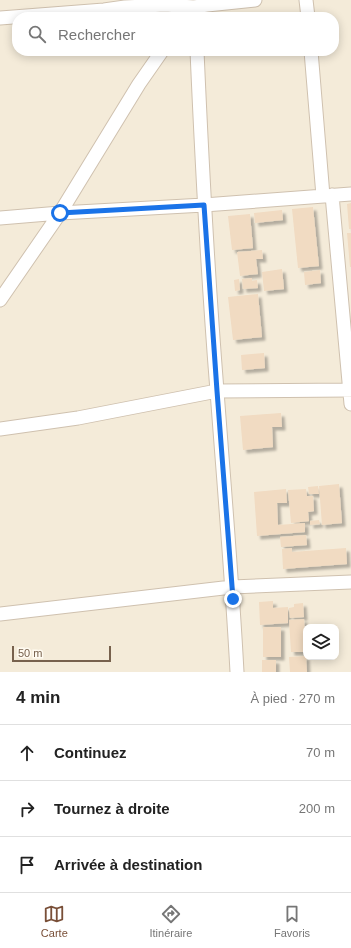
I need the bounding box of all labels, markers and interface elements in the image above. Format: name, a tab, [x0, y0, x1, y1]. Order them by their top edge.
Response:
search box	[12, 12, 339, 56]
icon: search	[26, 23, 48, 45]
text: Rechercher	[58, 26, 136, 43]
route start	[51, 204, 69, 222]
route end	[224, 590, 242, 608]
map controls	[303, 624, 339, 660]
button: layers	[303, 624, 339, 660]
scale bar	[12, 644, 111, 663]
text: 50 m	[18, 647, 42, 659]
text: 4 min	[16, 688, 60, 707]
text: À pied · 270 m	[250, 691, 335, 706]
icon: ahead	[16, 742, 38, 764]
text: Continuez	[54, 744, 127, 761]
text: 70 m	[306, 745, 335, 760]
icon: right	[16, 798, 38, 820]
text: Tournez à droite	[54, 800, 170, 817]
text: 200 m	[299, 801, 335, 816]
icon: arrive	[16, 854, 38, 876]
text: Arrivée à destination	[54, 856, 202, 873]
tab: Carte	[41, 903, 68, 939]
tab: Itinéraire	[150, 903, 192, 939]
tab: Favoris	[274, 903, 310, 939]

